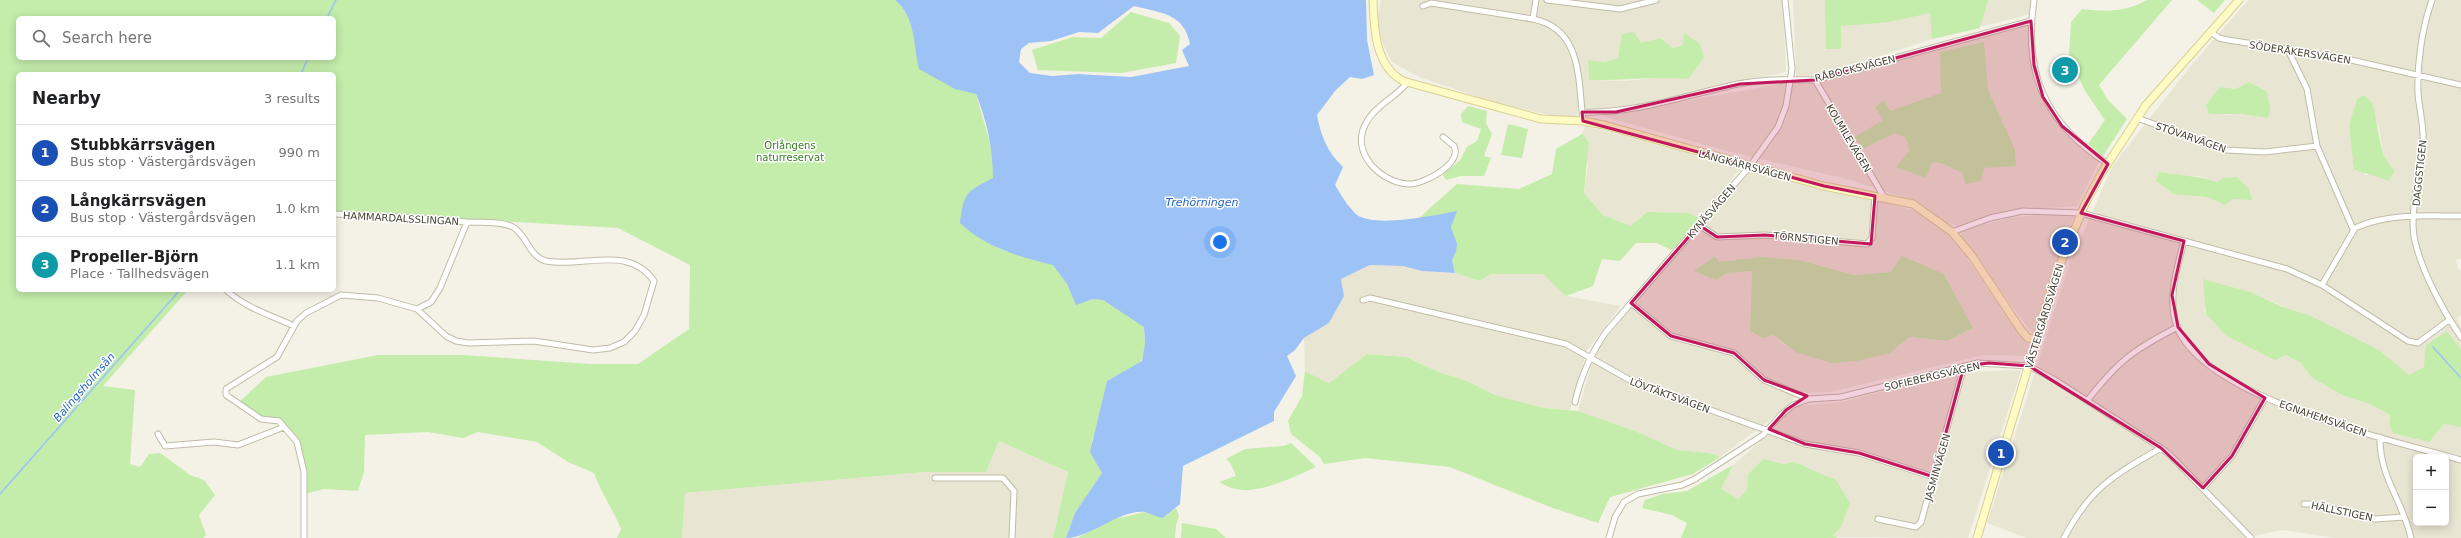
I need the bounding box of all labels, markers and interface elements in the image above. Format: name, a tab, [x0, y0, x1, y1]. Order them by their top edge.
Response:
search box	[16, 16, 336, 60]
icon: search	[30, 27, 52, 49]
text: Search here	[62, 29, 152, 47]
street label: SÖDERÅKERSVÄGEN	[2248, 38, 2352, 66]
street label: RÅBOCKSVÄGEN	[1813, 52, 1897, 84]
pin: 3	[2052, 55, 2078, 85]
text: Nearby	[32, 88, 101, 108]
text: 3 results	[264, 91, 320, 106]
street label: KOLMILEVÄGEN	[1824, 102, 1874, 174]
street label: STÖVARVÄGEN	[2154, 119, 2228, 155]
text: Stubbkärrsvägen	[70, 136, 215, 154]
park label: Orlångens naturreservat	[756, 139, 824, 163]
street label: DAGGSTIGEN	[2411, 139, 2428, 207]
text: 1	[40, 145, 50, 160]
text: 990 m	[278, 145, 320, 160]
street label: LÅNGKÄRRSVÄGEN	[1697, 147, 1793, 183]
text: Bus stop · Västergårdsvägen	[70, 154, 256, 169]
street label: KYNÄSVÄGEN	[1684, 182, 1738, 240]
text: Långkärrsvägen	[70, 192, 206, 210]
water label: Trehörningen	[1165, 196, 1239, 209]
text: 2	[40, 201, 50, 216]
text: 1.0 km	[275, 201, 320, 216]
text: Bus stop · Västergårdsvägen	[70, 210, 256, 225]
street label: HAMMARDALSSLINGAN	[343, 210, 459, 227]
pin: 2	[2052, 227, 2078, 257]
street label: TÖRNSTIGEN	[1772, 229, 1839, 247]
your location	[1210, 232, 1230, 252]
text: Propeller-Björn	[70, 248, 199, 266]
text: 3	[40, 257, 50, 272]
text: 1.1 km	[275, 257, 320, 272]
street label: VÄSTERGÅRDSVÄGEN	[2022, 262, 2066, 370]
text: Place · Tallhedsvägen	[70, 266, 209, 281]
water label: Balingsholmsån	[51, 350, 118, 424]
street label: SOFIEBERGSVÄGEN	[1883, 359, 1981, 393]
street label: LÖVTÄKTSVÄGEN	[1628, 375, 1712, 415]
street label: EGNAHEMSVÄGEN	[2278, 397, 2368, 439]
street label: JASMINVÄGEN	[1921, 432, 1952, 503]
pin: 1	[1988, 438, 2014, 468]
map controls	[2413, 454, 2449, 526]
button: +	[2413, 454, 2449, 490]
button: −	[2413, 490, 2449, 526]
street label: HÄLLSTIGEN	[2310, 499, 2374, 523]

